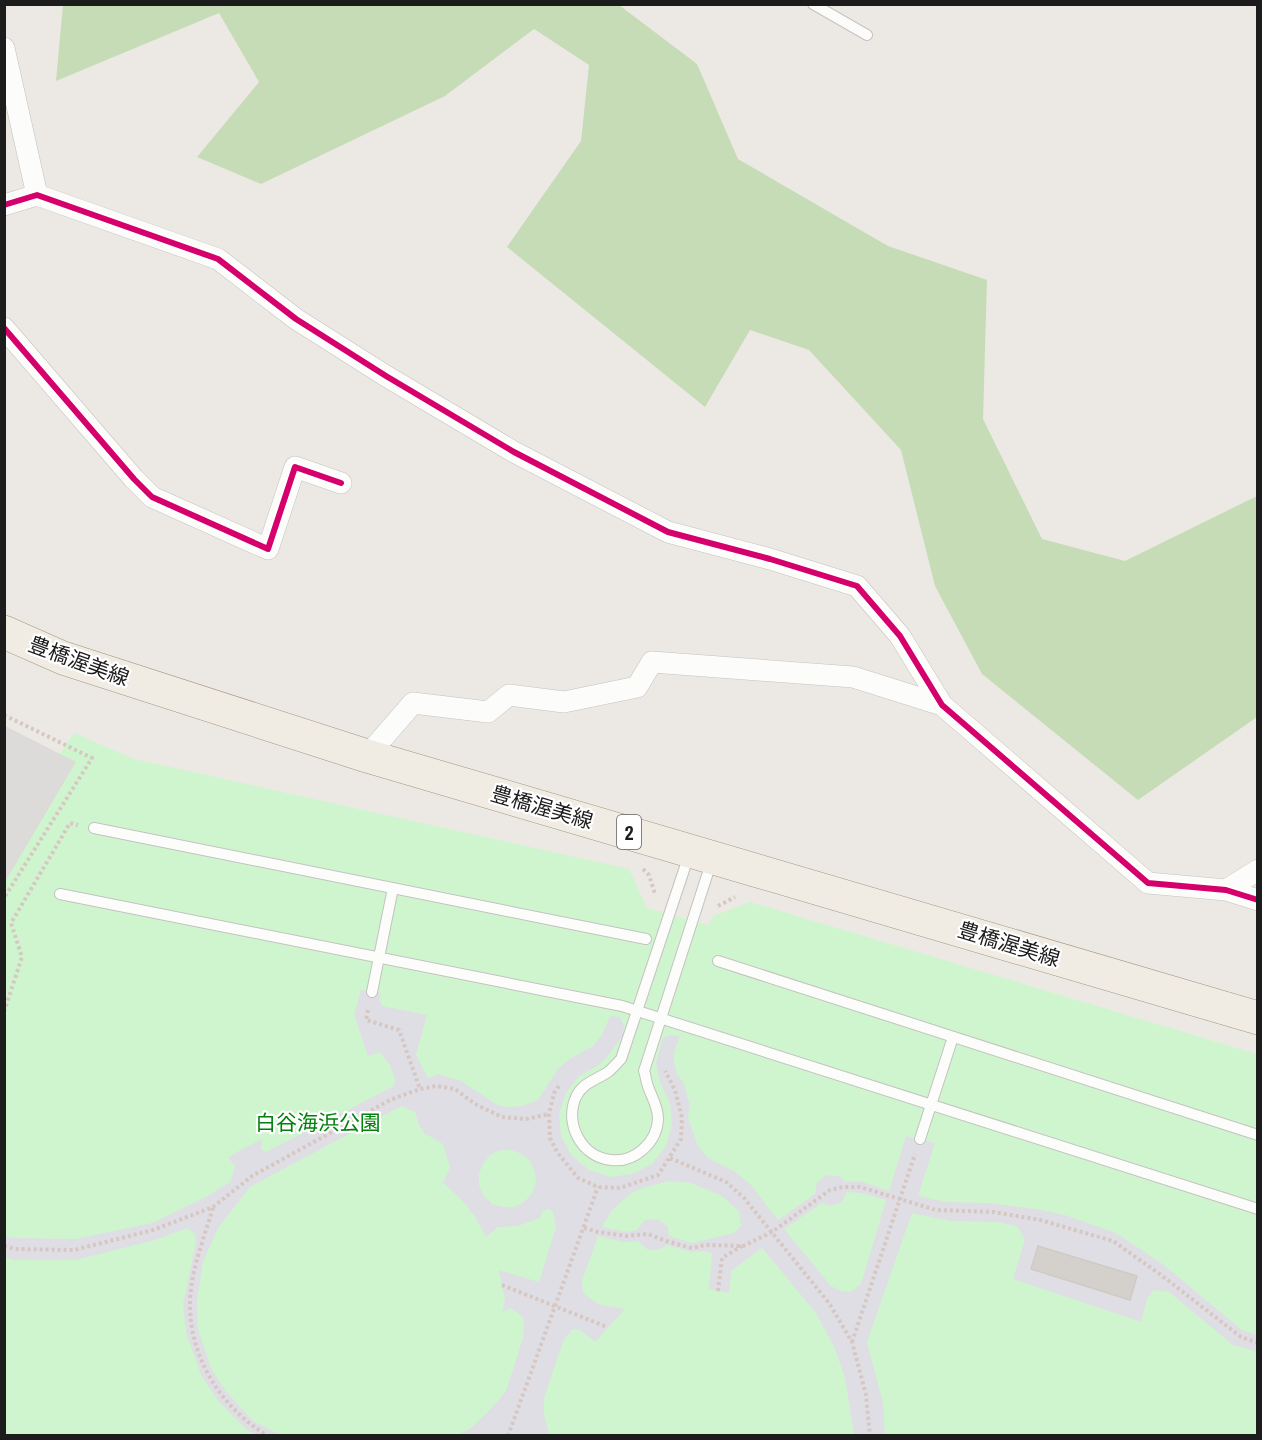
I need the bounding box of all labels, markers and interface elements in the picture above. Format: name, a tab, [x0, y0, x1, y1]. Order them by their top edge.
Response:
street label: 豊橋渥美線	[25, 629, 133, 693]
street label: 豊橋渥美線	[488, 779, 596, 835]
road number: 2	[617, 815, 641, 849]
street label: 豊橋渥美線	[955, 915, 1063, 973]
park label: 白谷海浜公園	[255, 1108, 381, 1137]

